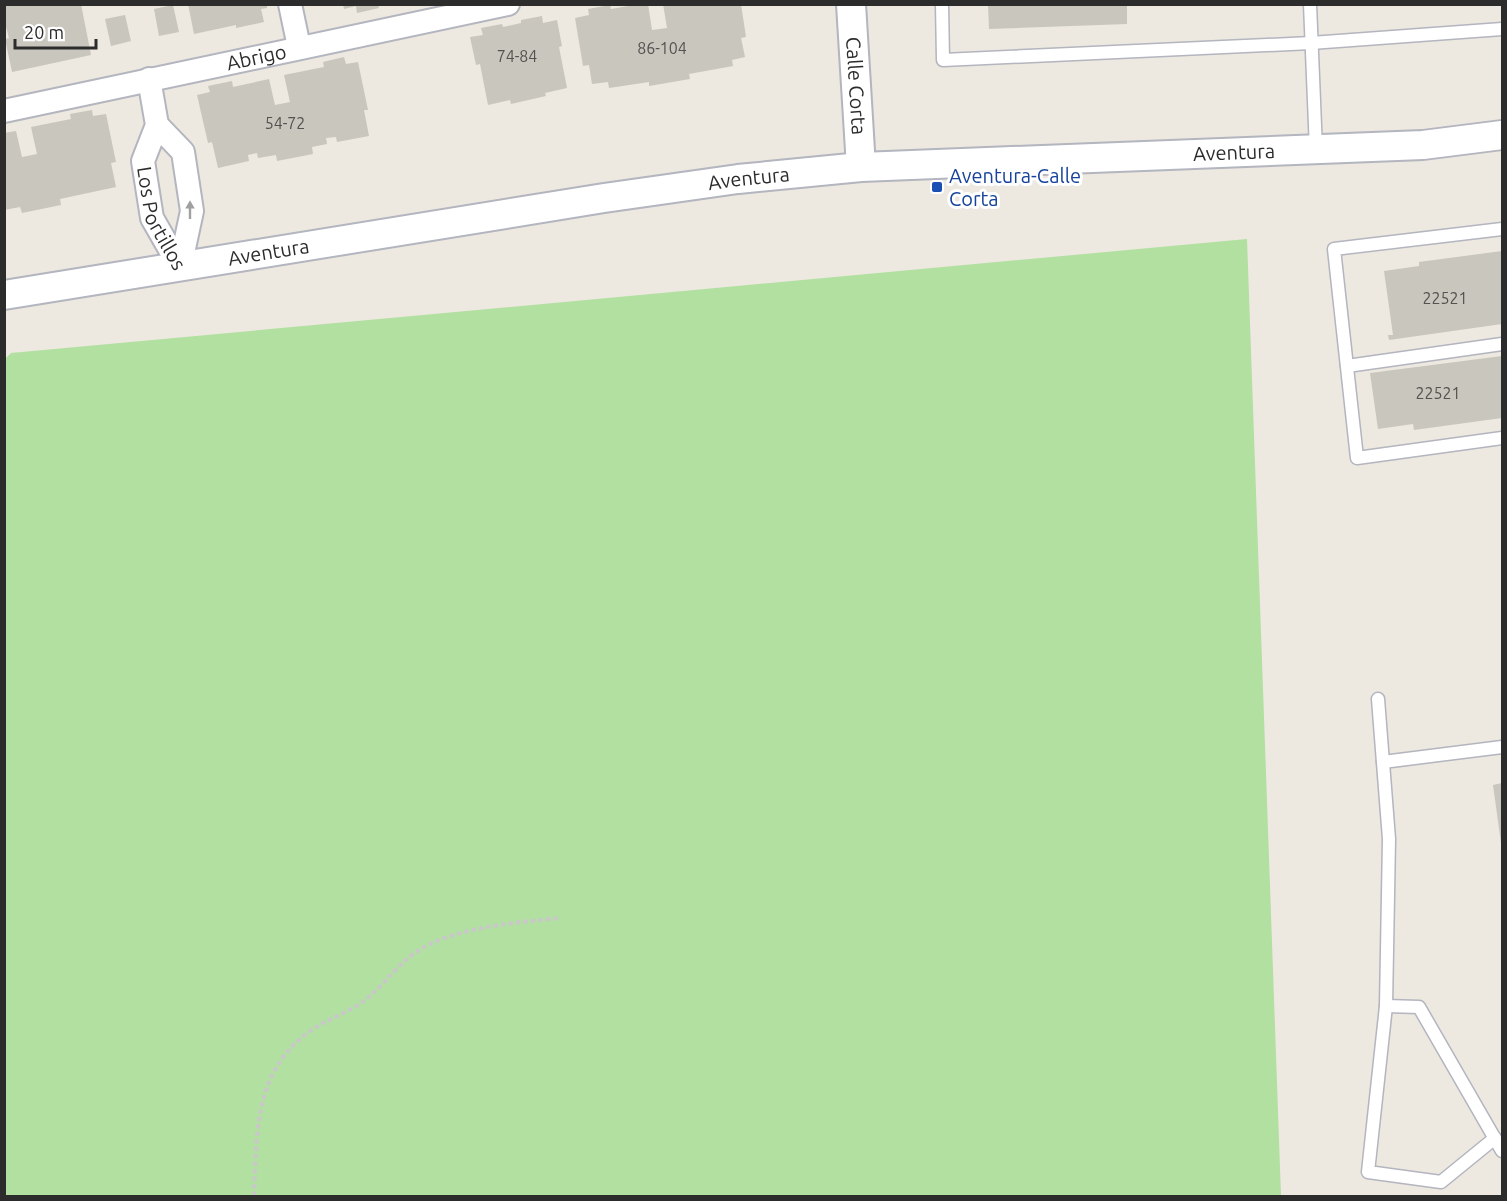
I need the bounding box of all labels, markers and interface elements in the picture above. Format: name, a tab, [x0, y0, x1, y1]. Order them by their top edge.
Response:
scale bar	[15, 12, 96, 50]
text: 20 m	[24, 22, 64, 42]
street label: Calle Corta	[842, 36, 871, 136]
street label: Abrigo	[224, 39, 288, 74]
house number: 86-104	[637, 39, 687, 57]
house number: 74-84	[497, 47, 537, 65]
house number: 54-72	[265, 114, 305, 132]
street label: Aventura	[1193, 139, 1275, 165]
street label: Aventura	[706, 162, 791, 194]
place label: Aventura-Calle Corta	[949, 164, 1081, 210]
street label: Los Portillos	[133, 165, 191, 274]
marker: Aventura-Calle Corta	[930, 180, 944, 194]
one-way arrow	[185, 200, 195, 219]
street label: Aventura	[226, 234, 311, 270]
house number: 22521	[1422, 289, 1468, 307]
house number: 22521	[1415, 384, 1461, 402]

